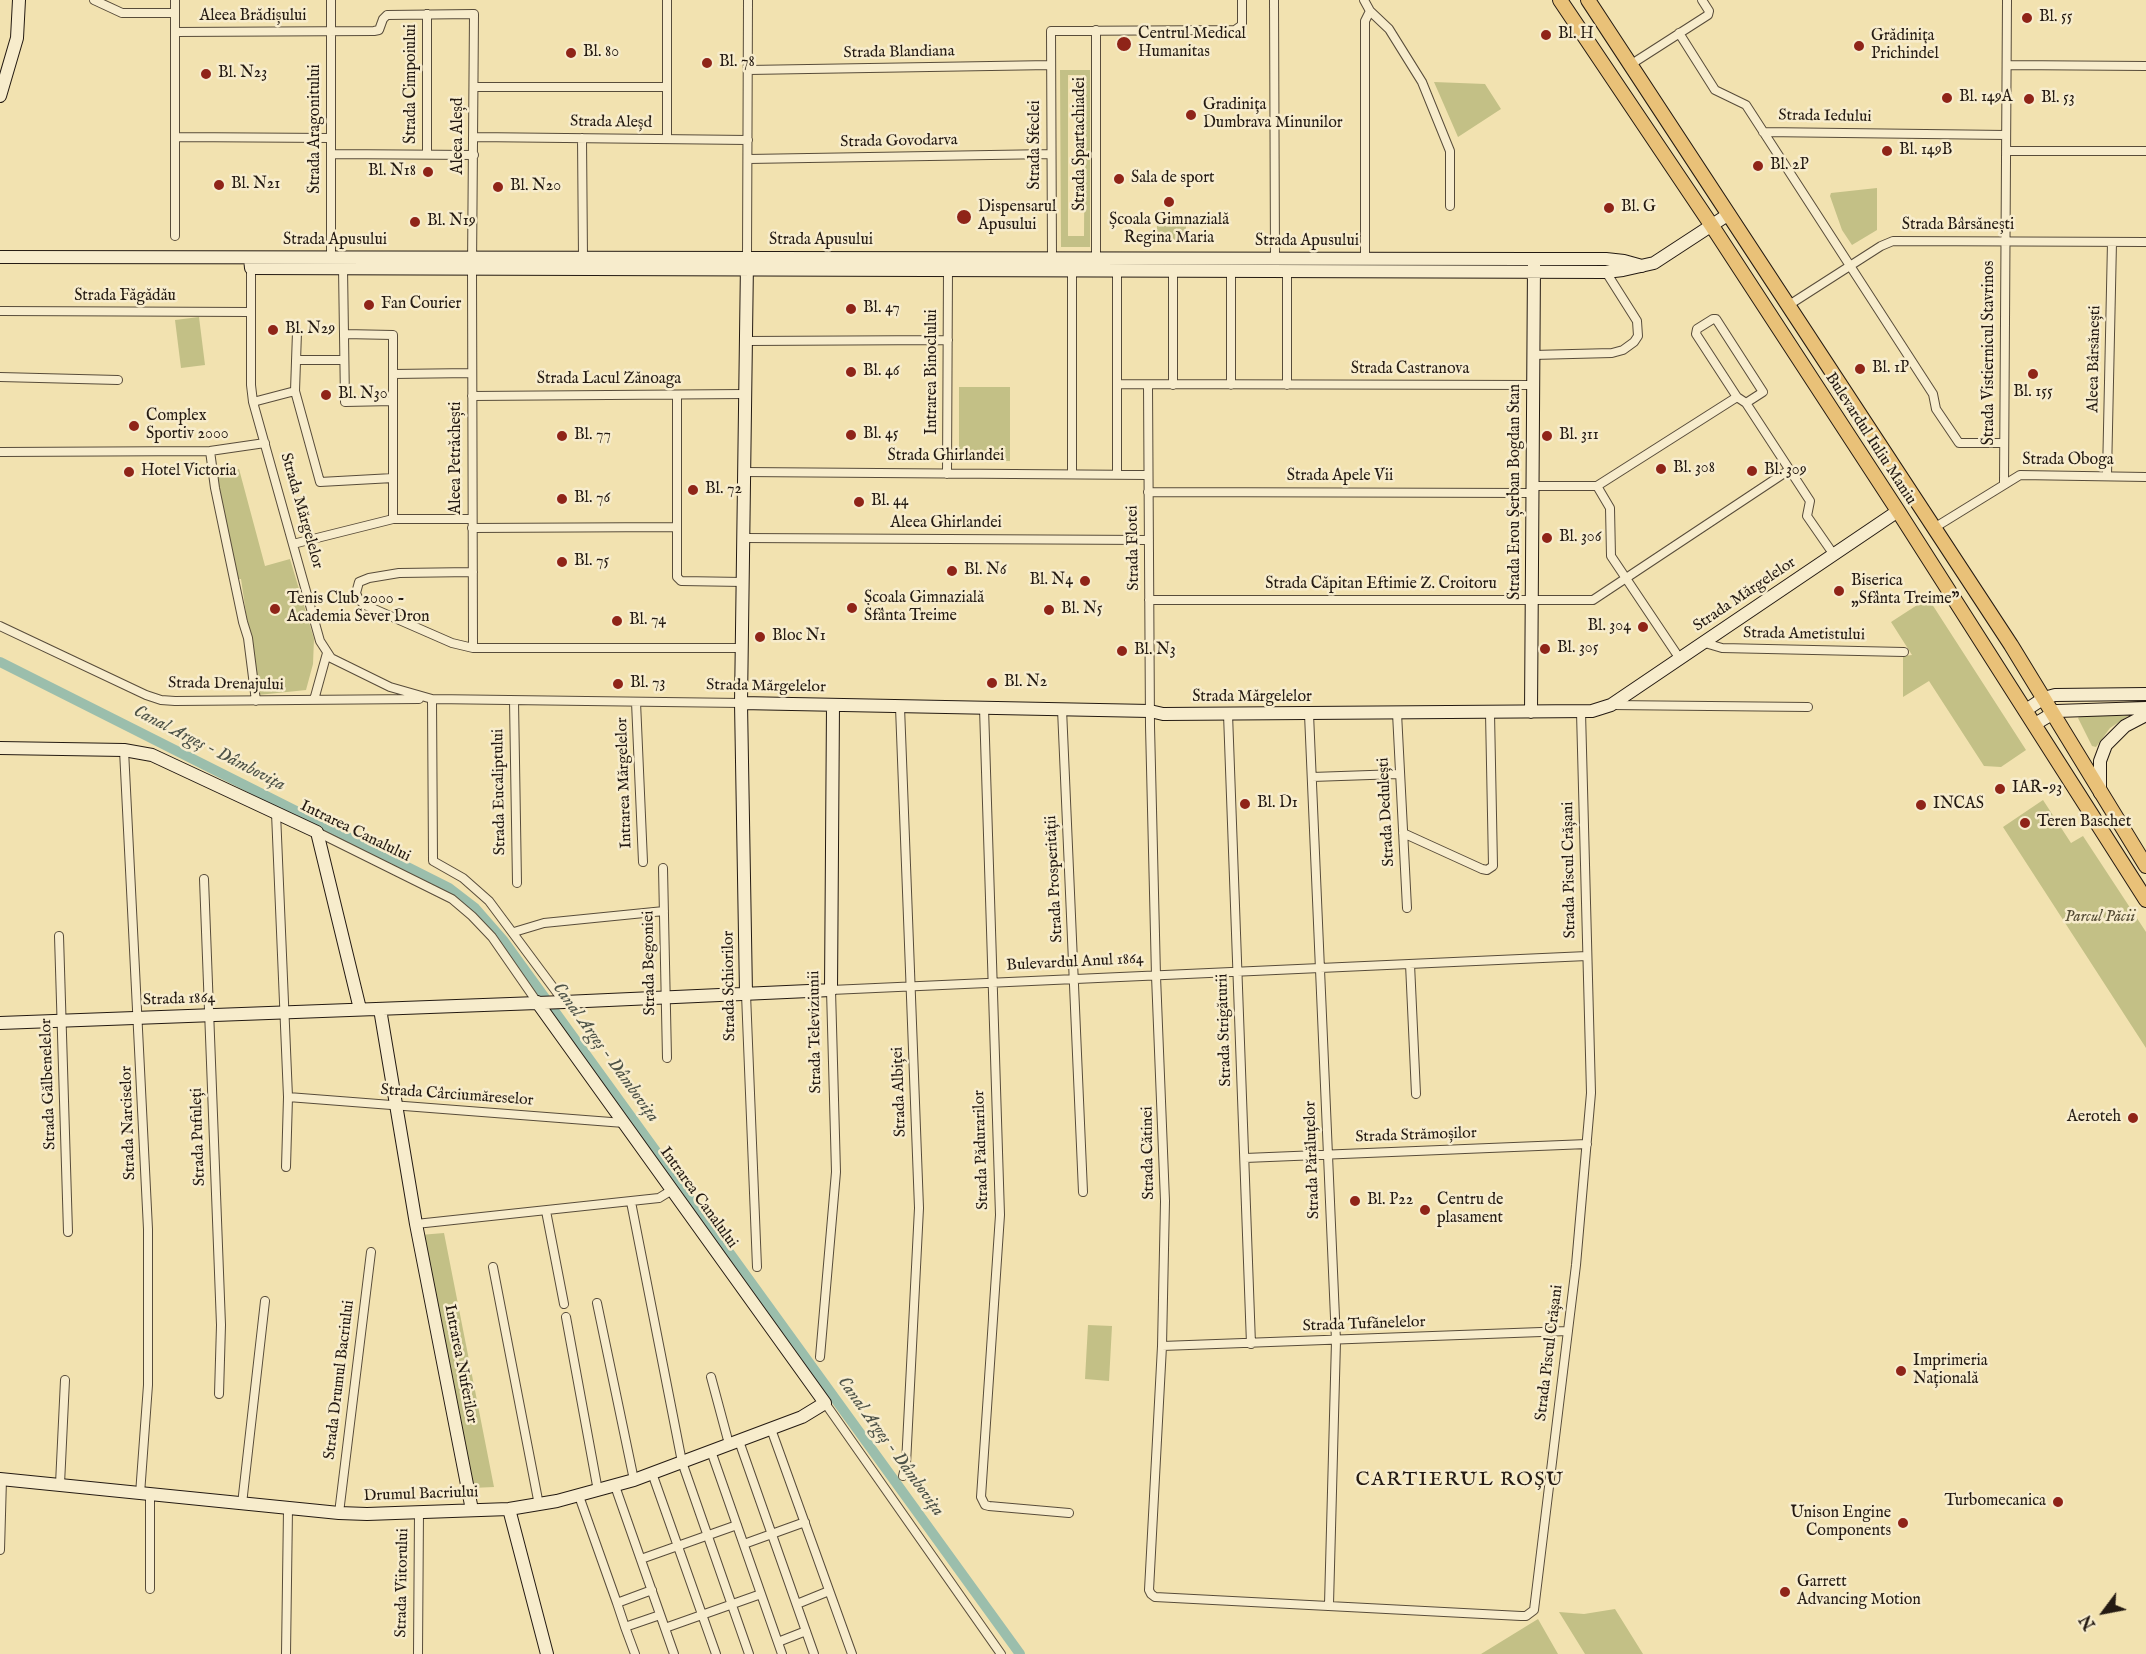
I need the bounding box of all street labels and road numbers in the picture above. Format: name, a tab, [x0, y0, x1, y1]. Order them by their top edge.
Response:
street label: Aleea Brădișului	[199, 7, 307, 27]
street label: Strada Cimpoiului	[402, 24, 422, 144]
street label: Strada Blandiana	[843, 42, 955, 64]
street label: Strada Aragonitului	[306, 64, 326, 194]
street label: Strada Spartachiadei	[1071, 77, 1091, 211]
street label: Aleea Aleșd	[449, 98, 469, 174]
street label: Strada Sfeclei	[1026, 100, 1046, 190]
street label: Strada Iedului	[1778, 107, 1872, 127]
street label: Strada Aleșd	[570, 113, 652, 133]
street label: Strada Govodarva	[840, 131, 958, 153]
street label: Strada Bârsănești	[1902, 216, 2014, 236]
street label: Strada Apusului	[283, 231, 387, 251]
street label: Strada Apusului	[769, 231, 873, 251]
street label: Strada Apusului	[1255, 232, 1359, 252]
street label: Strada Vistiernicul Stavrinos	[1980, 261, 2000, 445]
street label: Strada Făgădău	[74, 287, 176, 307]
street label: Aleea Bârsănești	[2084, 305, 2106, 413]
street label: Intrarea Binoclului	[923, 309, 943, 435]
street label: Strada Castranova	[1351, 360, 1469, 380]
street label: Bulevardul Iuliu Maniu	[1820, 369, 1920, 509]
street label: Strada Lacul Zănoaga	[537, 370, 681, 390]
street label: Strada Erou Șerban Bogdan Stan	[1506, 384, 1526, 600]
street label: Aleea Petrăchești	[447, 402, 467, 514]
street label: Strada Ghirlandei	[888, 447, 1004, 467]
street label: Strada Mărgelelor	[275, 451, 327, 571]
street label: Strada Oboga	[2022, 451, 2114, 471]
street label: Strada Apele Vii	[1287, 467, 1393, 487]
street label: Strada Flotei	[1124, 505, 1144, 591]
street label: Aleea Ghirlandei	[890, 514, 1002, 534]
street label: Strada Mărgelelor	[1690, 554, 1800, 636]
street label: Strada Căpitan Eftimie Z. Croitoru	[1265, 575, 1497, 595]
street label: Strada Ametistului	[1743, 624, 1865, 646]
street label: Strada Drenajului	[168, 674, 284, 696]
street label: Strada Mărgelelor	[706, 676, 826, 698]
street label: Strada Mărgelelor	[1192, 688, 1312, 708]
street label: Intrarea Mărgelelor	[613, 717, 637, 849]
street label: Strada Eucaliptului	[489, 729, 511, 855]
street label: Strada Dedulești	[1375, 757, 1399, 867]
street label: Intrarea Canalului	[297, 797, 413, 867]
street label: Strada Piscul Crășani	[1559, 801, 1581, 939]
street label: Strada Prosperității	[1042, 815, 1068, 943]
street label: Strada Begoniei	[639, 910, 661, 1016]
street label: Strada Schiorilor	[719, 931, 741, 1041]
street label: Bulevardul Anul 1864	[1006, 950, 1144, 976]
street label: Strada Televiziunii	[805, 970, 827, 1094]
street label: Strada Strigăturii	[1213, 973, 1237, 1087]
street label: Strada 1864	[143, 989, 215, 1011]
street label: Strada Gălbenelelor	[37, 1018, 61, 1150]
street label: Strada Albiței	[889, 1046, 911, 1138]
street label: Strada Narciselor	[117, 1065, 141, 1181]
street label: Strada Cârciumăreselor	[380, 1081, 534, 1111]
street label: Strada Pufuleți	[188, 1087, 210, 1187]
street label: Strada Pădurarilor	[970, 1090, 994, 1210]
street label: Strada Părăluțelor	[1301, 1100, 1325, 1220]
street label: Strada Cătinei	[1139, 1106, 1159, 1200]
street label: Strada Strămoșilor	[1355, 1124, 1477, 1148]
street label: Intrarea Canalului	[655, 1144, 741, 1252]
street label: Strada Piscul Crășani	[1532, 1284, 1568, 1422]
street label: Strada Drumul Bacriului	[321, 1299, 359, 1461]
street label: Intrarea Nuferilor	[439, 1303, 481, 1425]
street label: Strada Tufănelelor	[1302, 1313, 1426, 1337]
street label: Drumul Bacriului	[363, 1483, 479, 1507]
street label: Strada Viitorului	[392, 1528, 414, 1638]

